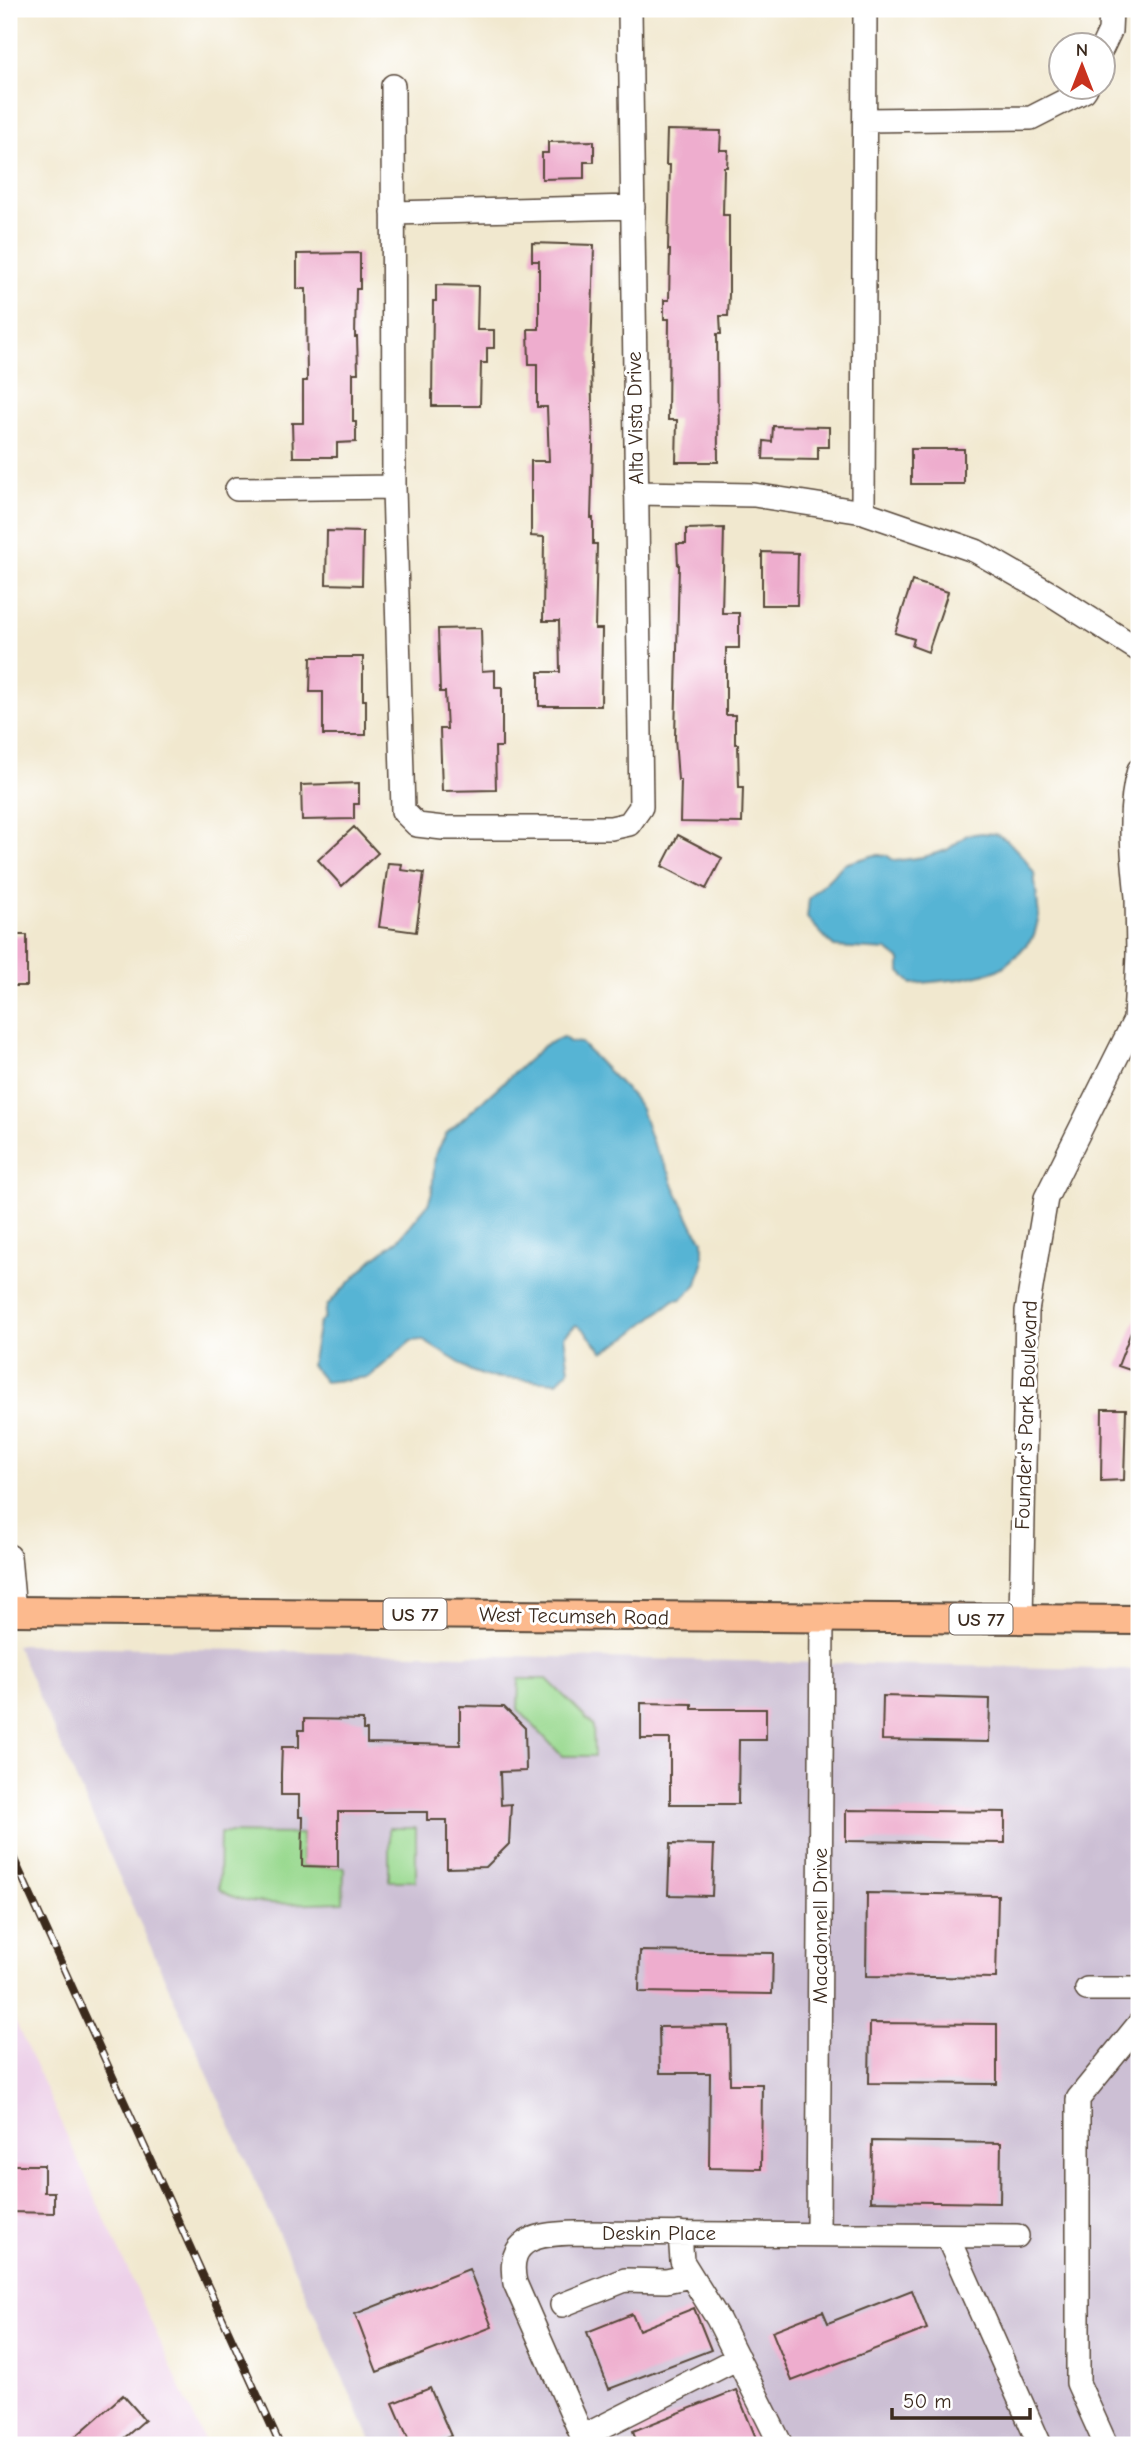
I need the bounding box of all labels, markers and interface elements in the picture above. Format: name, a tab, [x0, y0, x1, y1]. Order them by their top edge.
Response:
north arrow	[1046, 32, 1116, 102]
text: N	[1076, 39, 1088, 61]
street label: Alta Vista Drive	[622, 351, 648, 485]
street label: Founder's Park Boulevard	[1010, 1300, 1042, 1530]
road number: US 77	[384, 1598, 446, 1630]
street label: West Tecumseh Road	[479, 1602, 669, 1630]
road number: US 77	[950, 1604, 1012, 1634]
street label: Macdonnell Drive	[808, 1848, 832, 2004]
street label: Deskin Place	[602, 2221, 716, 2245]
scale bar	[892, 2377, 1031, 2421]
text: 50 m	[903, 2389, 952, 2413]

